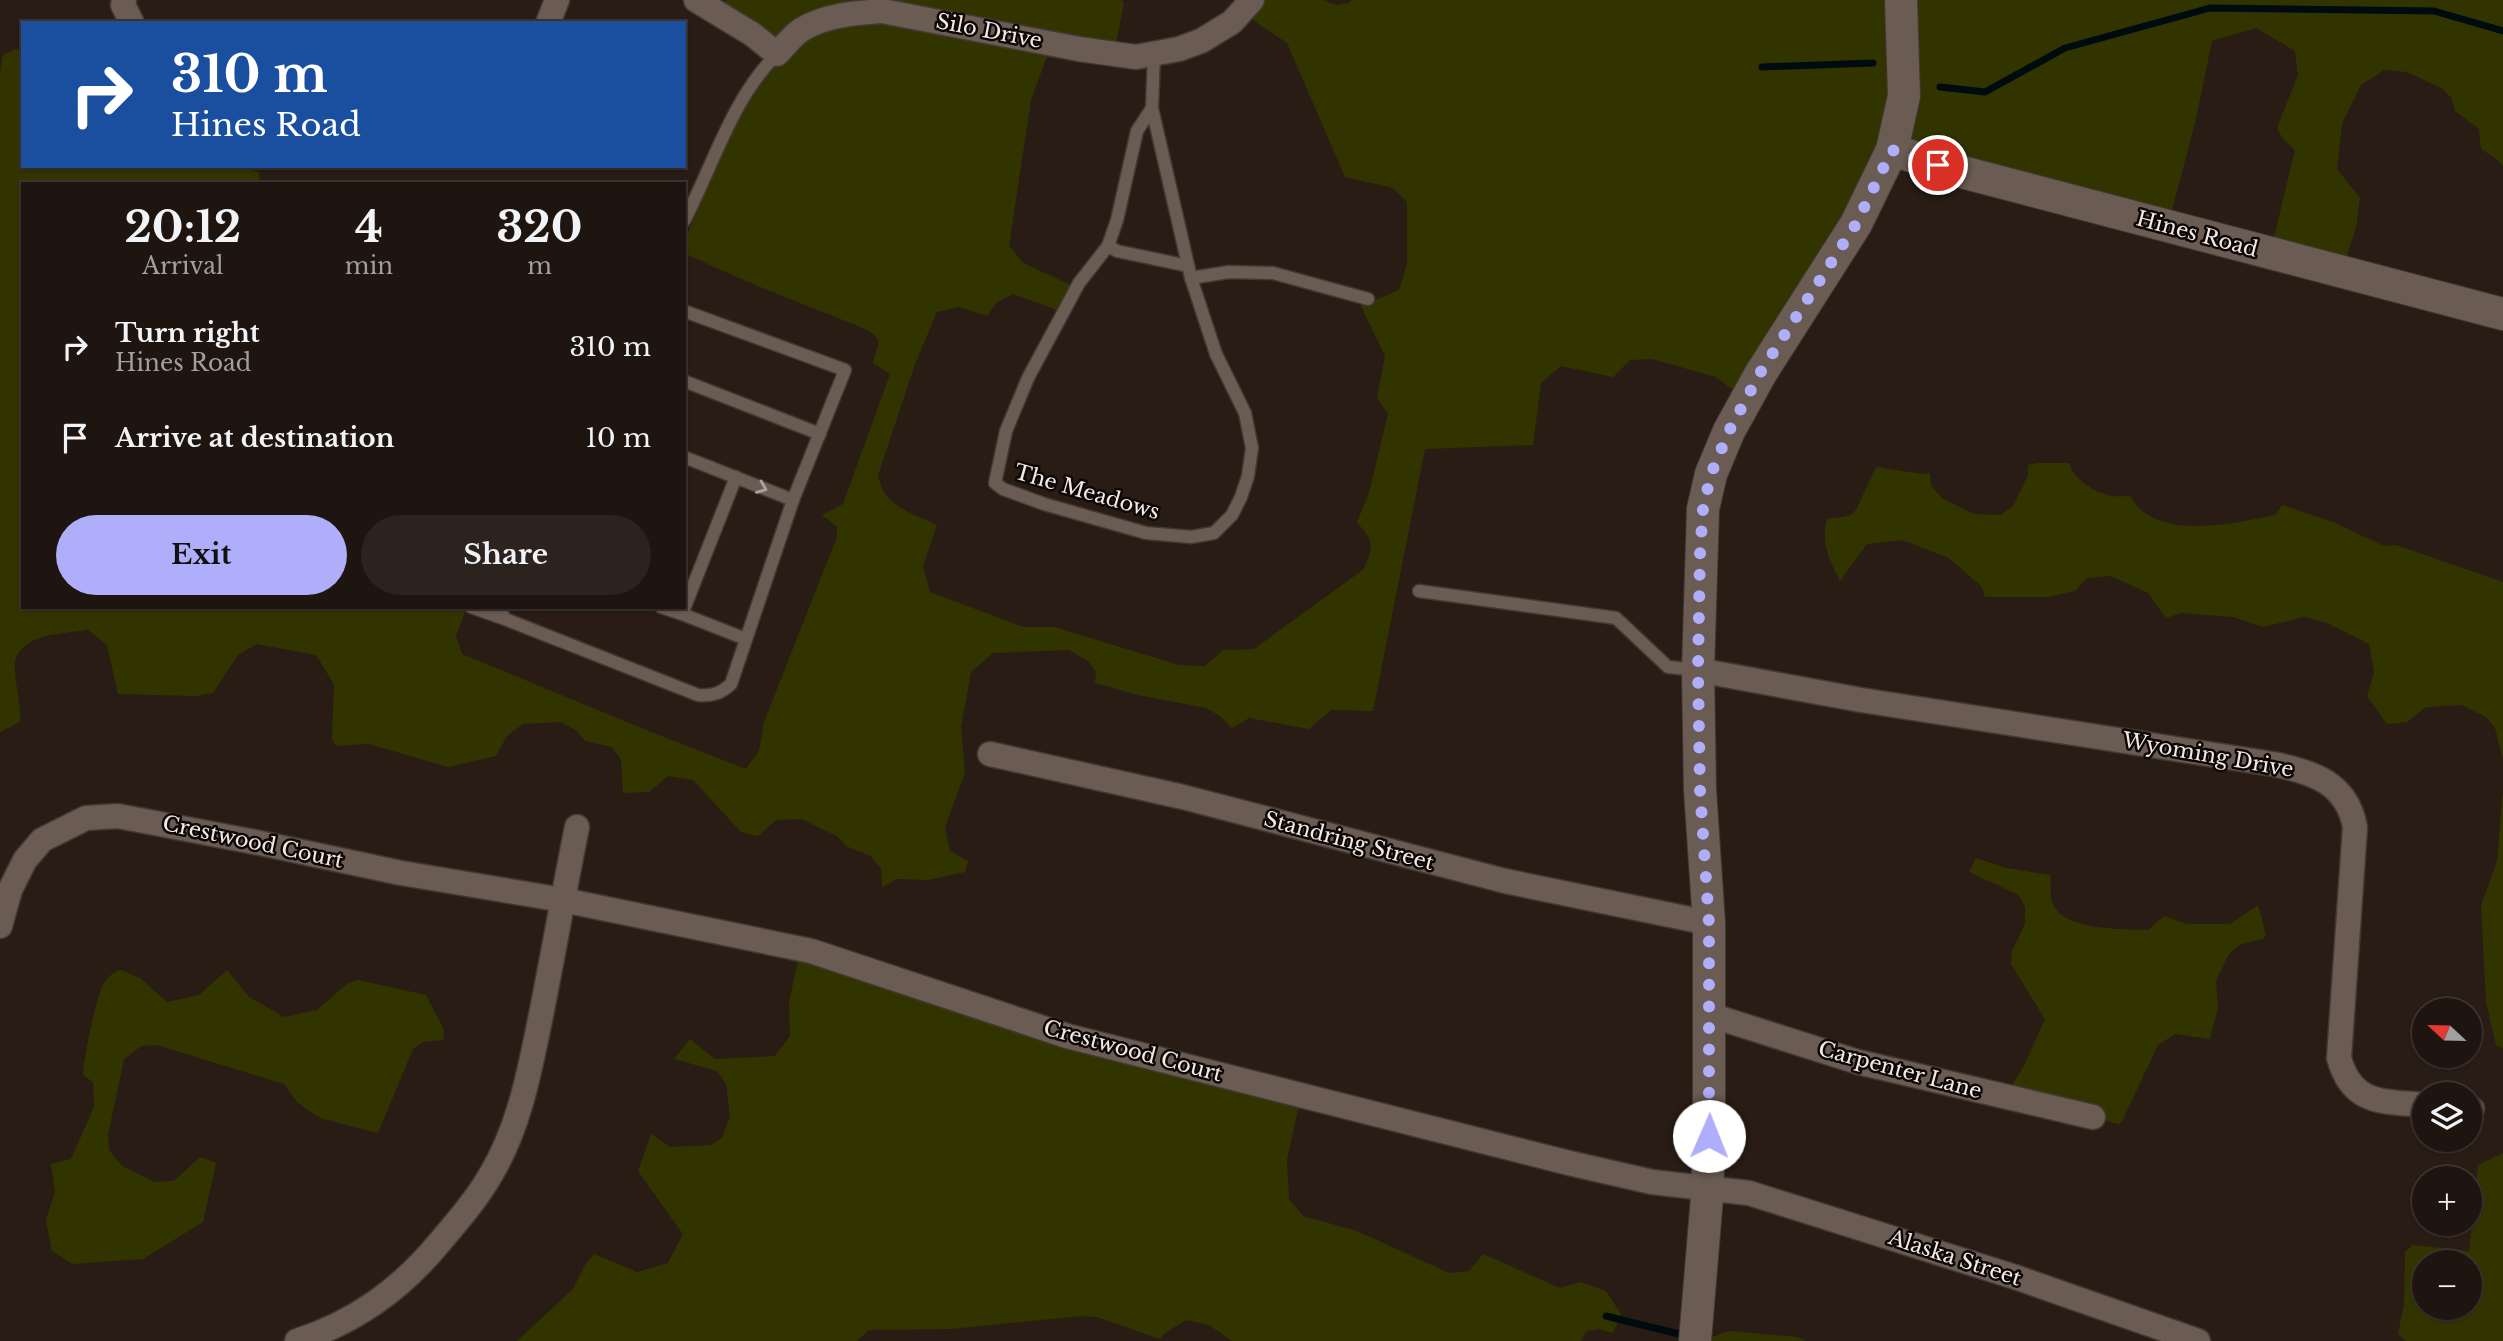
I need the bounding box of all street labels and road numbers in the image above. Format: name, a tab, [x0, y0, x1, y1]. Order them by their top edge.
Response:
street label: Silo Drive	[934, 8, 1044, 54]
street label: Hines Road	[2133, 205, 2261, 263]
street label: The Meadows	[1011, 459, 1163, 525]
street label: Wyoming Drive	[2119, 727, 2296, 783]
street label: Standring Street	[1261, 806, 1437, 876]
street label: Crestwood Court	[160, 810, 346, 874]
street label: Crestwood Court	[1041, 1015, 1225, 1087]
street label: Carpenter Lane	[1815, 1036, 1985, 1104]
street label: Alaska Street	[1885, 1224, 2025, 1292]

